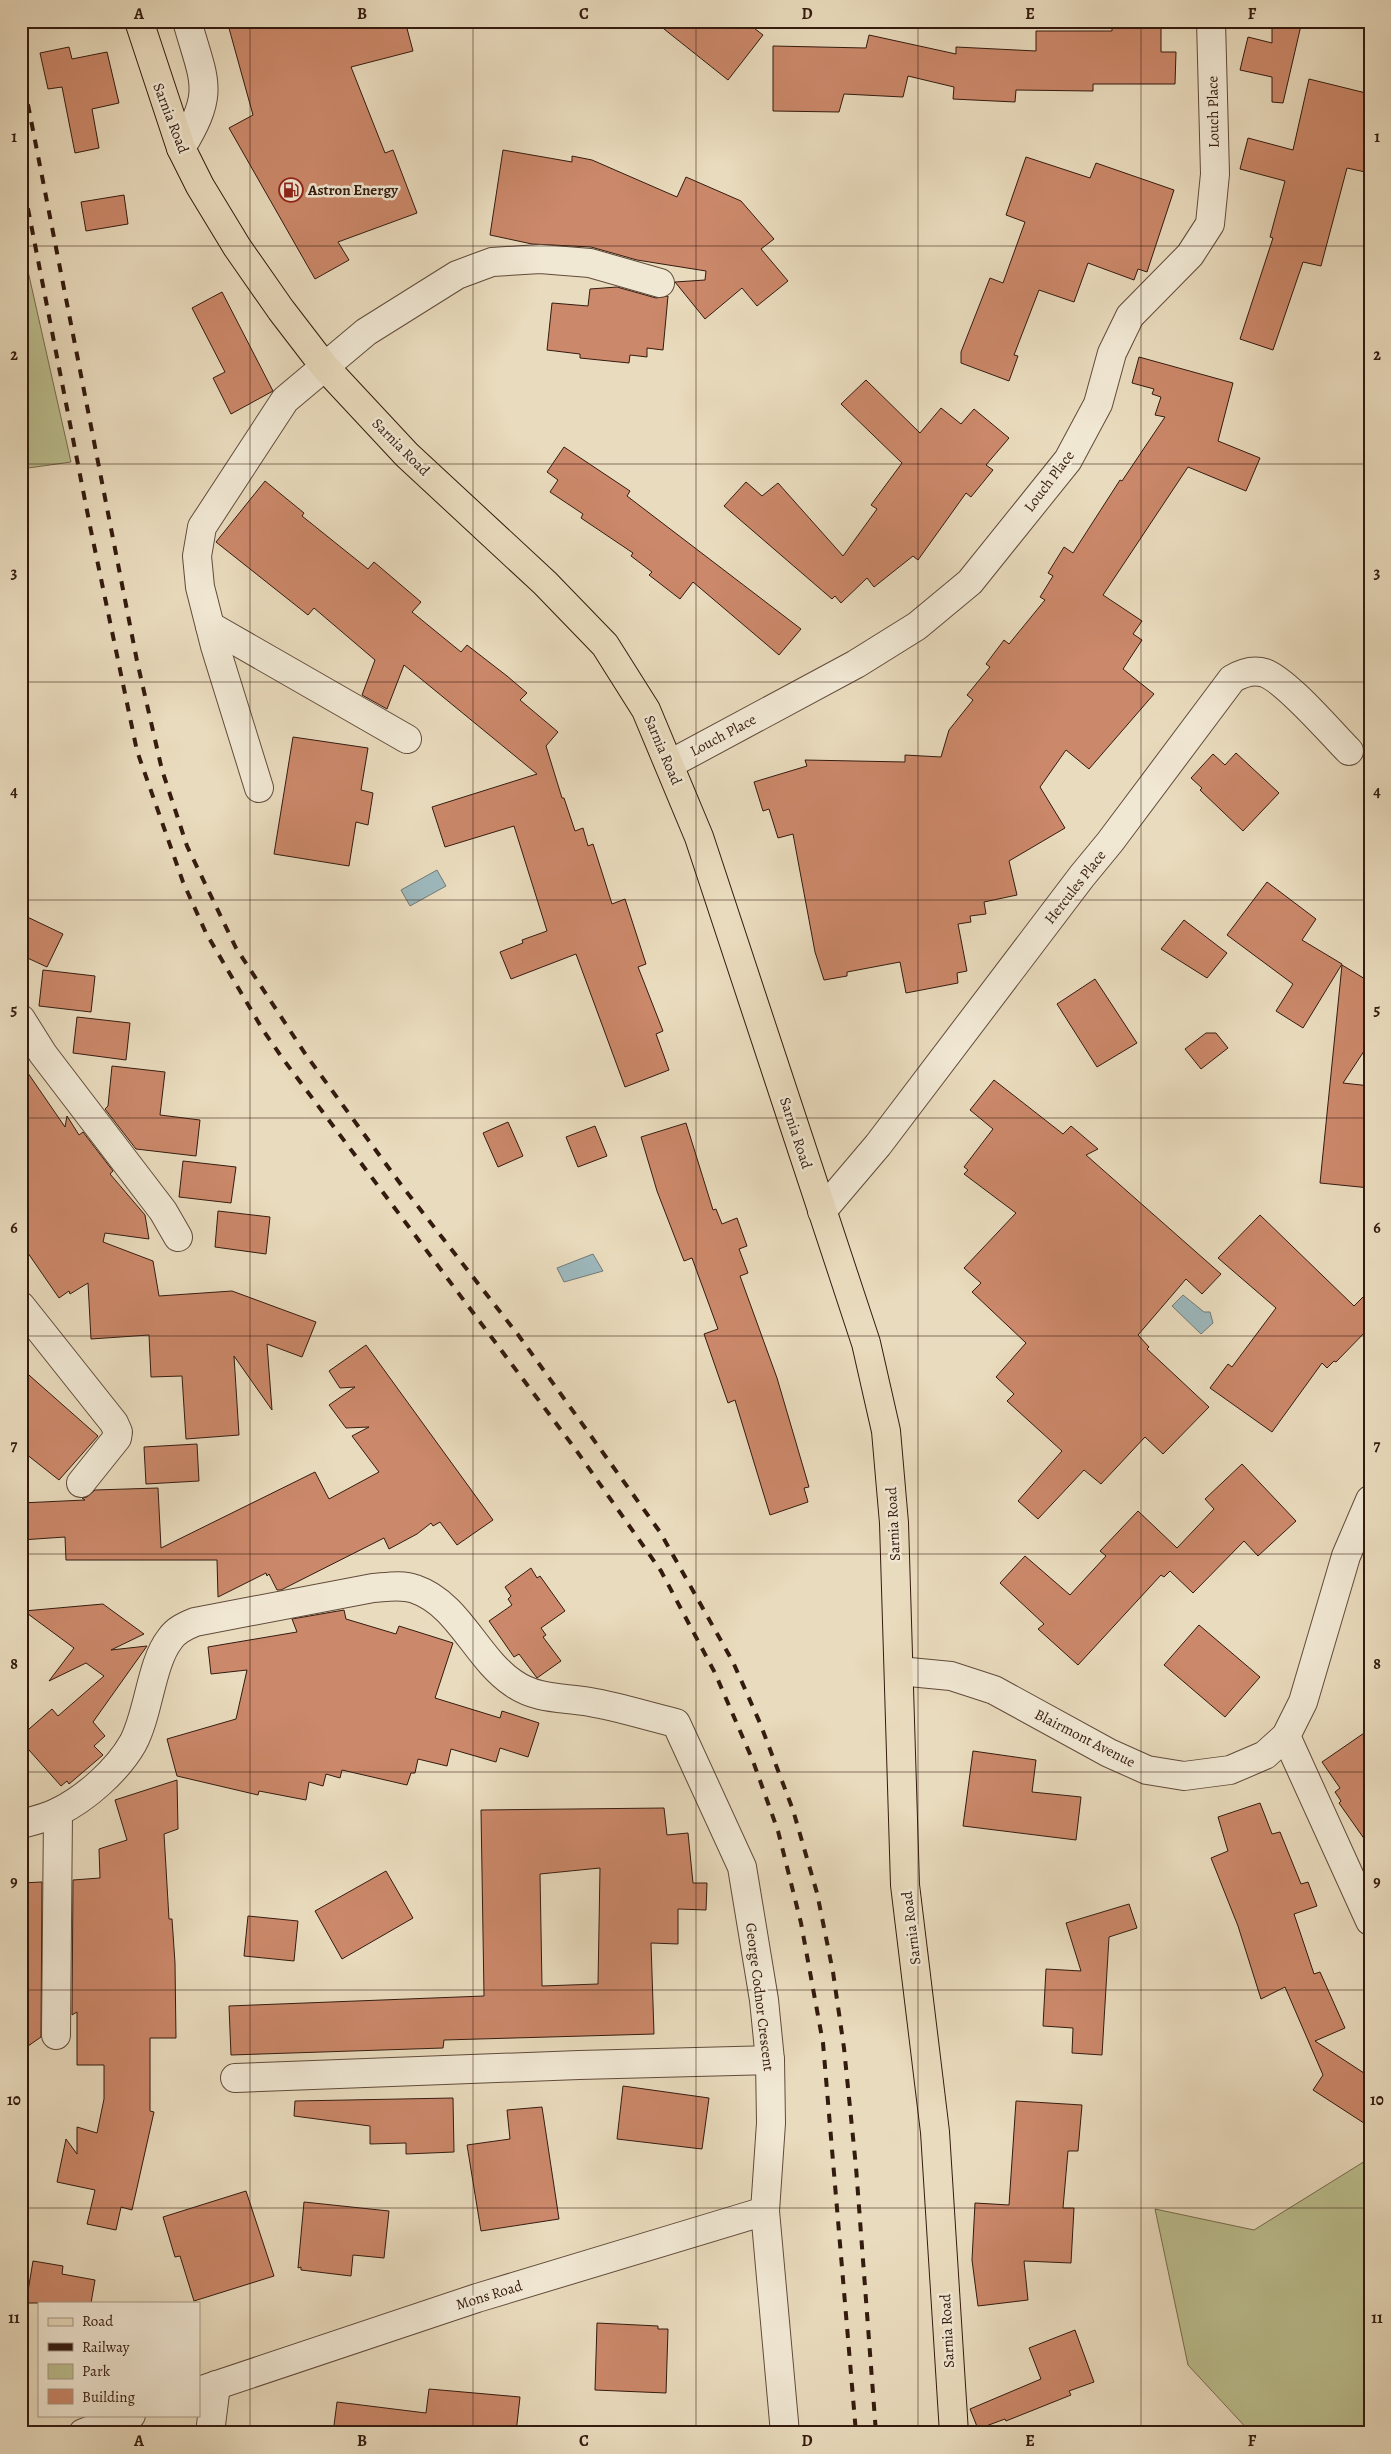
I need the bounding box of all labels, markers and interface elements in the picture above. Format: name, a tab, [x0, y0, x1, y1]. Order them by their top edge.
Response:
text: A	[133, 3, 145, 25]
text: B	[357, 3, 367, 25]
text: C	[579, 3, 589, 25]
text: D	[801, 3, 813, 25]
text: E	[1025, 3, 1035, 25]
text: F	[1248, 3, 1257, 25]
street label: Louch Place	[1202, 75, 1224, 148]
street label: Sarnia Road	[148, 80, 194, 157]
text: 1	[11, 126, 17, 148]
text: 1	[1374, 126, 1380, 148]
fuel station icon: Astron Energy	[278, 177, 304, 203]
place label: Astron Energy	[307, 180, 399, 200]
text: 2	[10, 344, 18, 366]
text: 2	[1373, 344, 1381, 366]
street label: Sarnia Road	[368, 414, 435, 481]
street label: Louch Place	[1019, 446, 1079, 516]
text: 3	[11, 562, 18, 584]
text: 3	[1374, 562, 1381, 584]
street label: Louch Place	[686, 709, 760, 761]
street label: Sarnia Road	[639, 712, 687, 789]
text: 4	[10, 781, 18, 803]
text: 4	[1373, 781, 1381, 803]
street label: Hercules Place	[1040, 846, 1110, 928]
text: 5	[11, 999, 18, 1021]
text: 5	[1374, 999, 1381, 1021]
street label: Sarnia Road	[775, 1095, 817, 1172]
text: 6	[10, 1217, 18, 1239]
text: 6	[1373, 1217, 1381, 1239]
text: 7	[11, 1435, 18, 1457]
text: 7	[1374, 1435, 1381, 1457]
street label: Sarnia Road	[881, 1486, 905, 1561]
text: 8	[10, 1653, 18, 1675]
text: 8	[1373, 1653, 1381, 1675]
street label: Blairmont Avenue	[1031, 1704, 1139, 1772]
text: 9	[10, 1871, 18, 1893]
text: 9	[1373, 1871, 1381, 1893]
street label: Sarnia Road	[896, 1889, 925, 1966]
street label: George Codnor Crescent	[741, 1922, 779, 2072]
text: 10	[7, 2089, 21, 2111]
text: 10	[1370, 2089, 1384, 2111]
street label: Mons Road	[453, 2275, 525, 2315]
street label: Sarnia Road	[935, 2293, 959, 2368]
legend	[38, 2302, 200, 2416]
text: 11	[8, 2307, 20, 2329]
text: 11	[1371, 2307, 1383, 2329]
text: Road	[82, 2311, 114, 2331]
text: Railway	[82, 2337, 130, 2357]
text: Park	[82, 2361, 111, 2381]
text: Building	[82, 2387, 135, 2407]
text: A	[133, 2430, 145, 2452]
text: B	[357, 2430, 367, 2452]
text: C	[579, 2430, 589, 2452]
text: D	[801, 2430, 813, 2452]
text: E	[1025, 2430, 1035, 2452]
text: F	[1248, 2430, 1257, 2452]

